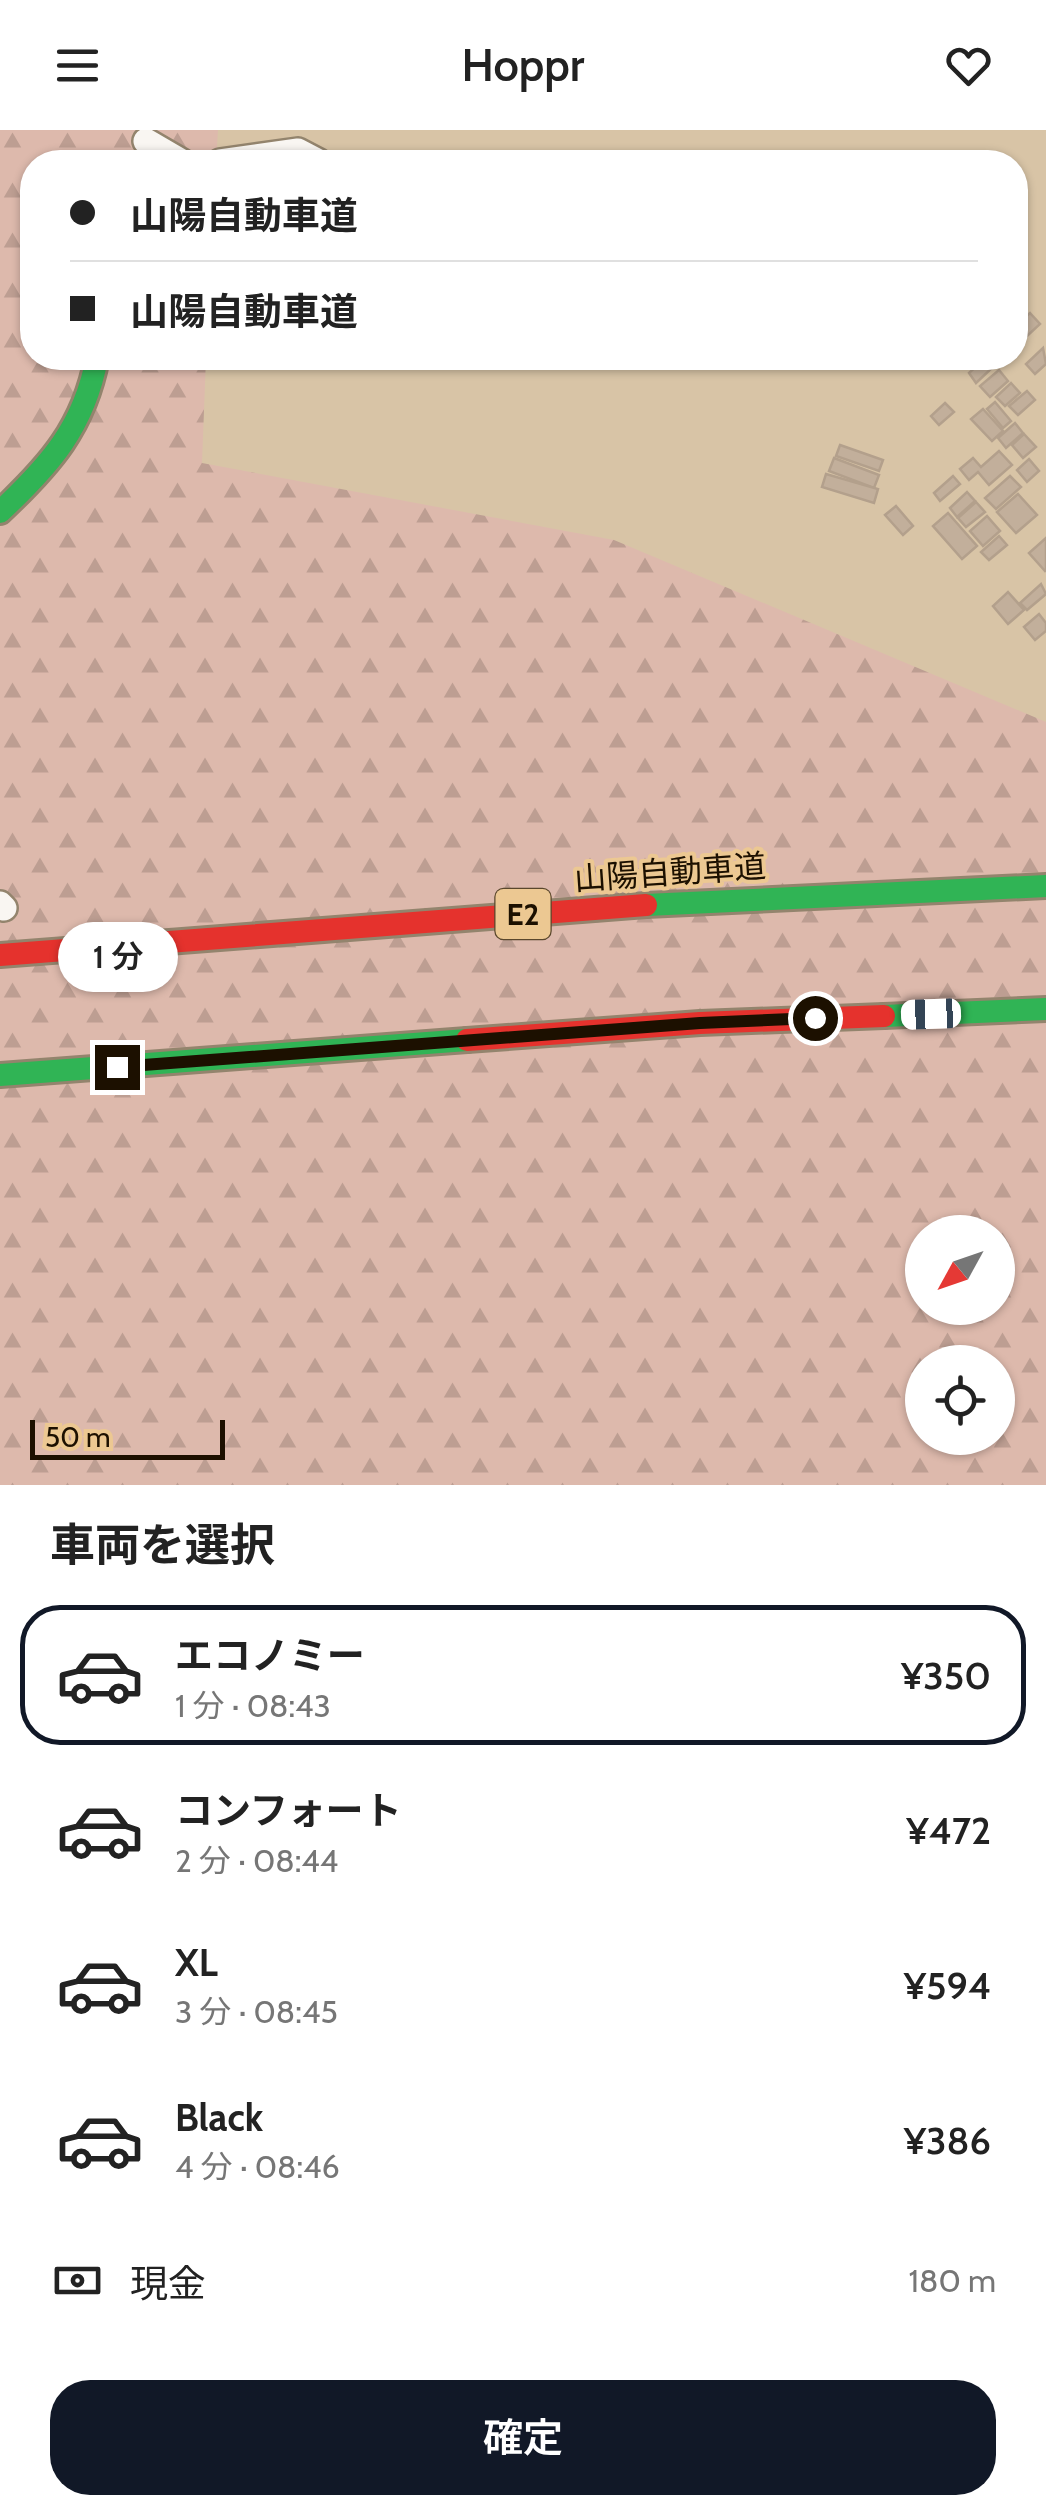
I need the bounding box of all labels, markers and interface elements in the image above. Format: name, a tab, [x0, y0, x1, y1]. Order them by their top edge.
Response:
icon: menu	[50, 38, 105, 93]
text: Hoppr	[462, 38, 584, 92]
icon: heart	[941, 38, 996, 93]
text: 山陽自動車道	[130, 192, 358, 239]
text: 山陽自動車道	[130, 288, 358, 335]
street label: 山陽自動車道	[573, 846, 767, 898]
road number: E2	[496, 889, 550, 939]
callout: 1 分	[57, 922, 177, 992]
text: 1 分	[93, 937, 143, 976]
route start	[793, 996, 838, 1041]
car	[900, 998, 962, 1030]
route end	[95, 1045, 140, 1090]
north arrow	[905, 1215, 1015, 1325]
map controls	[905, 1215, 1015, 1455]
button: locate	[905, 1345, 1015, 1455]
scale bar	[30, 1415, 225, 1460]
text: 50 m	[45, 1420, 111, 1454]
text: 車両を選択	[50, 1518, 275, 1572]
icon: car	[55, 1630, 145, 1720]
text: エコノミー	[175, 1632, 365, 1679]
text: ¥350	[901, 1652, 991, 1699]
text: 1 分 · 08:43	[175, 1686, 331, 1725]
icon: car	[55, 1785, 145, 1875]
text: コンフォート	[175, 1787, 402, 1834]
text: ¥472	[906, 1807, 991, 1854]
text: 2 分 · 08:44	[175, 1841, 338, 1880]
text: XL	[175, 1939, 218, 1986]
icon: car	[55, 1940, 145, 2030]
text: ¥594	[904, 1962, 991, 2009]
text: 3 分 · 08:45	[175, 1992, 338, 2031]
text: Black	[175, 2094, 263, 2141]
icon: car	[55, 2095, 145, 2185]
text: ¥386	[904, 2117, 991, 2164]
text: 4 分 · 08:46	[175, 2147, 340, 2186]
icon: cash	[50, 2253, 105, 2308]
text: 現金	[130, 2260, 206, 2307]
text: 180 m	[909, 2261, 996, 2300]
button: 確定	[50, 2380, 996, 2495]

